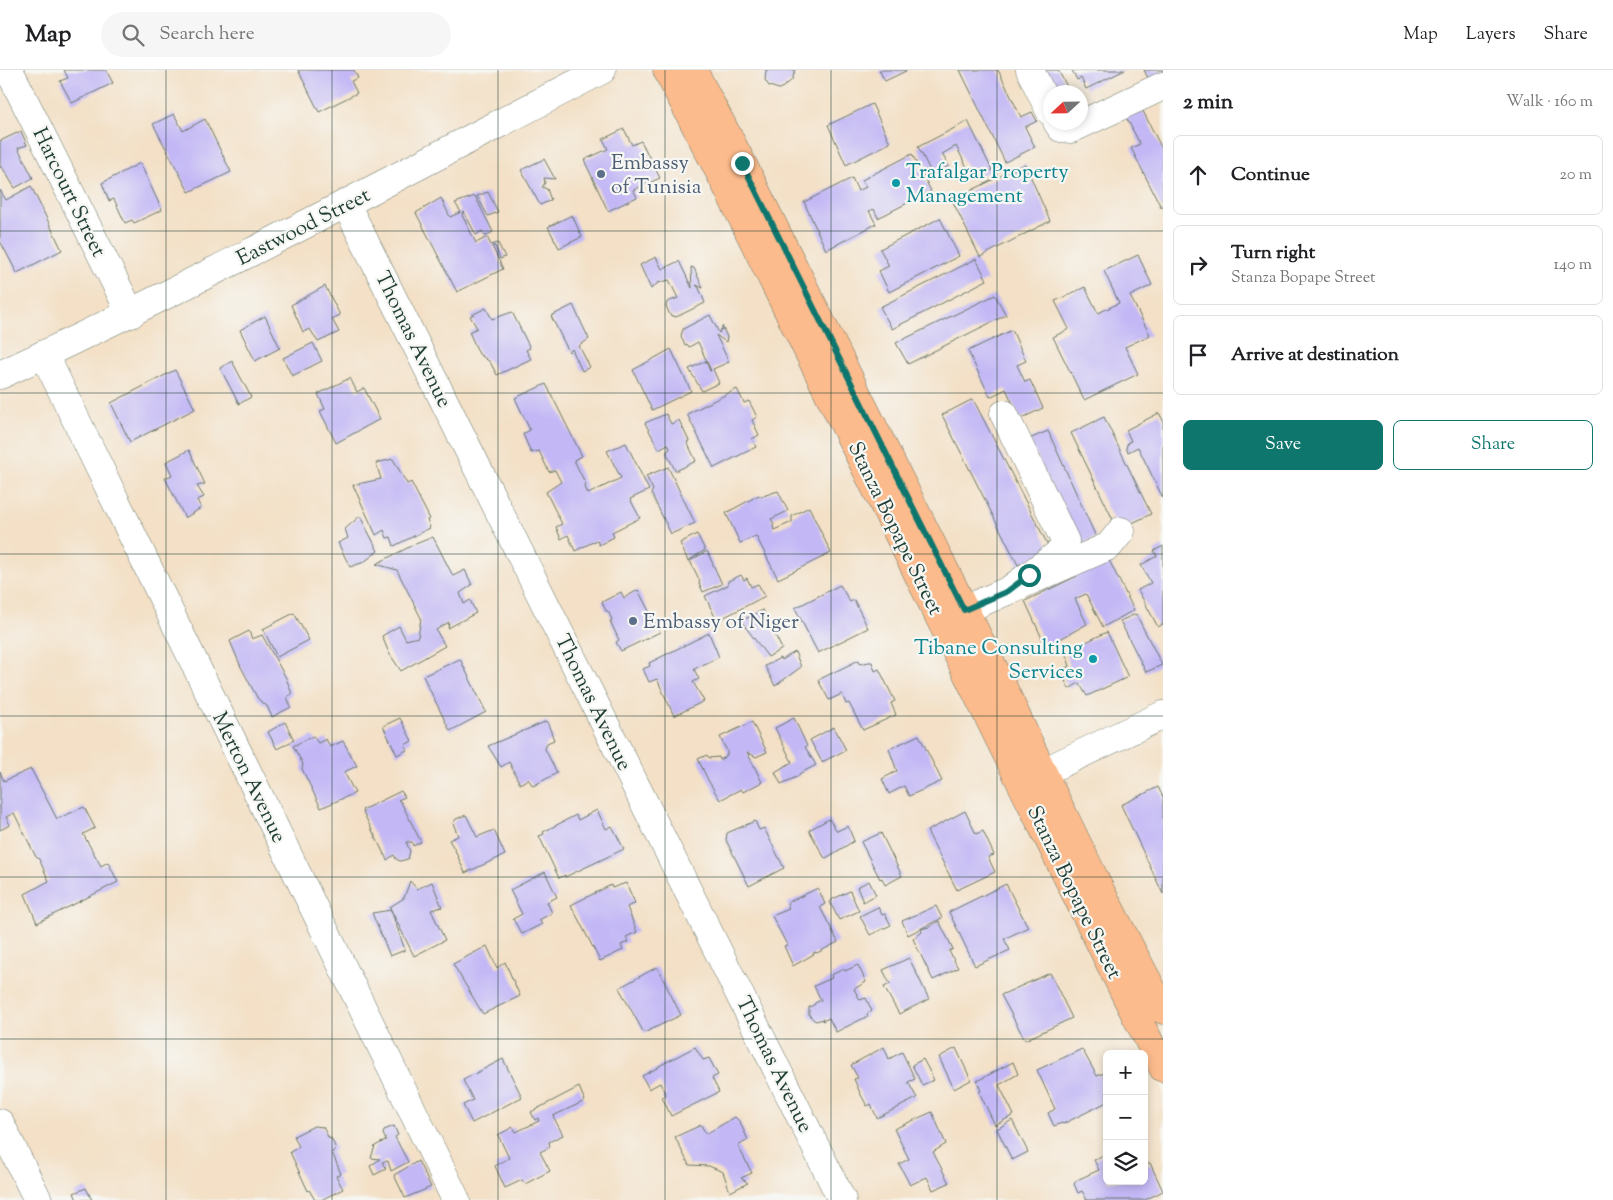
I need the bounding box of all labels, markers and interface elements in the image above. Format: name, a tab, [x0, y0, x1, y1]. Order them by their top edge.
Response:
search box	[101, 12, 451, 57]
text: Map	[25, 18, 71, 52]
icon: search	[119, 21, 147, 49]
text: Search here	[159, 21, 255, 48]
text: Map	[1403, 22, 1438, 48]
text: Layers	[1466, 22, 1516, 48]
text: Share	[1544, 22, 1588, 48]
north arrow	[1043, 85, 1088, 130]
text: 2 min	[1183, 88, 1233, 118]
text: Walk · 160 m	[1506, 91, 1593, 114]
street label: Harcourt Street	[24, 123, 113, 263]
place label: Embassy of Tunisia	[611, 149, 702, 203]
route end	[731, 152, 754, 175]
place label: Trafalgar Property Management	[906, 158, 1069, 212]
icon: ahead	[1184, 161, 1212, 189]
text: Continue	[1231, 162, 1310, 189]
text: 20 m	[1559, 164, 1592, 187]
marker: Embassy of Tunisia	[595, 168, 607, 180]
marker: Trafalgar Property Management	[890, 177, 902, 189]
street label: Eastwood Street	[232, 181, 376, 274]
text: Turn right	[1231, 240, 1315, 267]
icon: right	[1184, 251, 1212, 279]
text: 140 m	[1554, 254, 1592, 277]
street label: Thomas Avenue	[366, 267, 458, 413]
text: Stanza Bopape Street	[1231, 267, 1376, 290]
icon: arrive	[1184, 341, 1212, 369]
text: Arrive at destination	[1231, 342, 1399, 369]
button: Save	[1183, 420, 1383, 470]
button: Share	[1393, 420, 1593, 470]
street label: Stanza Bopape Street	[839, 437, 949, 621]
route start	[1018, 564, 1041, 587]
place label: Embassy of Niger	[643, 608, 799, 638]
marker: Embassy of Niger	[627, 615, 639, 627]
street label: Thomas Avenue	[546, 630, 638, 776]
place label: Tibane Consulting Services	[914, 634, 1083, 688]
marker: Tibane Consulting Services	[1087, 653, 1099, 665]
street label: Merton Avenue	[204, 707, 293, 848]
street label: Stanza Bopape Street	[1018, 801, 1128, 985]
street label: Thomas Avenue	[727, 992, 819, 1138]
map controls	[1103, 1050, 1148, 1185]
button: +	[1103, 1050, 1148, 1095]
button: −	[1103, 1095, 1148, 1140]
button: layers	[1103, 1140, 1148, 1185]

